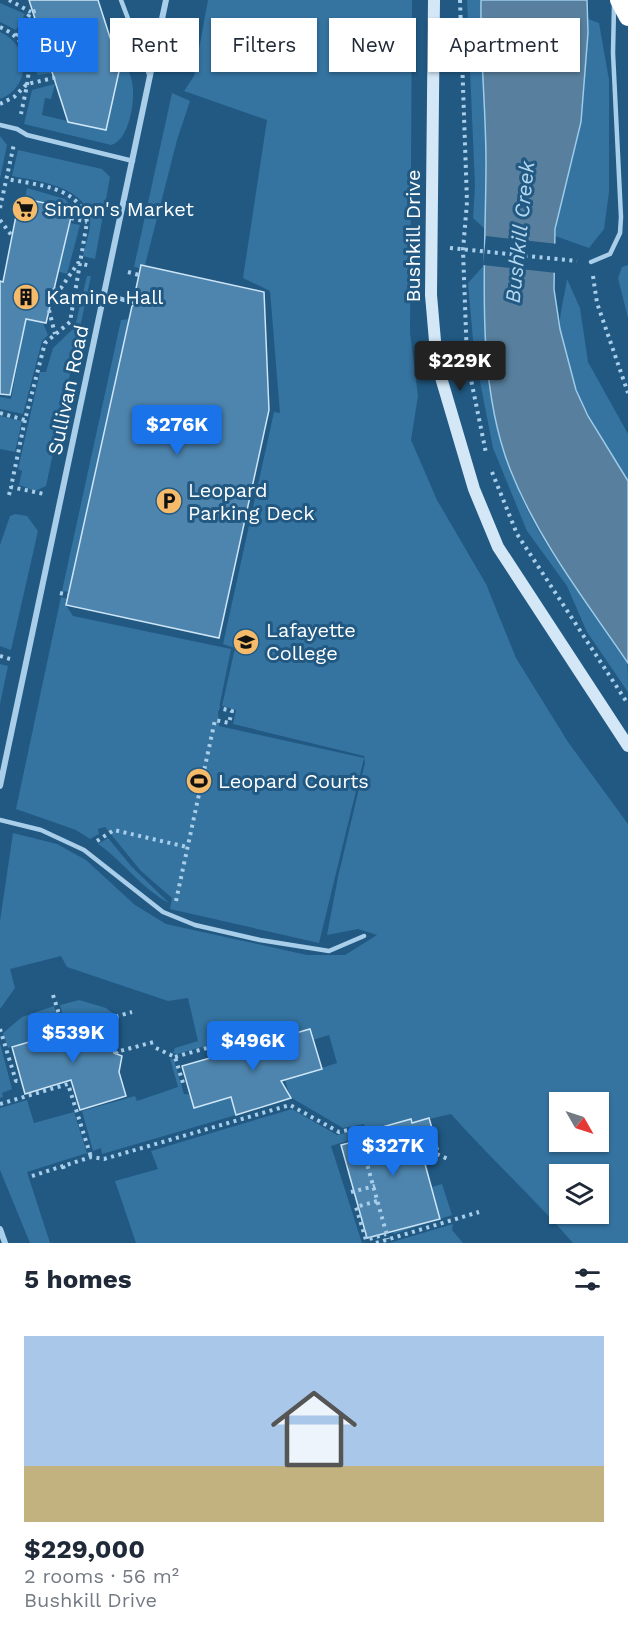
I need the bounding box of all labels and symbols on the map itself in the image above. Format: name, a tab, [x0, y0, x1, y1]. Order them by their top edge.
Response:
water label: Bushkill Creek	[500, 159, 539, 304]
street label: Bushkill Drive	[401, 169, 425, 303]
supermarket icon: Simon's Market	[10, 194, 40, 224]
place label: Simon's Market	[44, 197, 194, 221]
building icon: Kamine Hall	[11, 282, 41, 312]
place label: Kamine Hall	[46, 285, 163, 309]
street label: Sullivan Road	[43, 323, 93, 457]
pin: $229K	[418, 341, 502, 392]
pin: $276K	[135, 405, 219, 456]
place label: Leopard Parking Deck	[188, 478, 315, 525]
parking icon: Leopard Parking Deck	[154, 486, 184, 516]
place label: Lafayette College	[266, 618, 356, 665]
school or university icon: Lafayette College	[231, 627, 261, 657]
sports icon: Leopard Courts	[184, 766, 214, 796]
place label: Leopard Courts	[218, 769, 369, 793]
pin: $539K	[31, 1013, 115, 1064]
pin: $496K	[211, 1021, 295, 1072]
north arrow	[549, 1092, 609, 1152]
pin: $327K	[351, 1126, 435, 1177]

